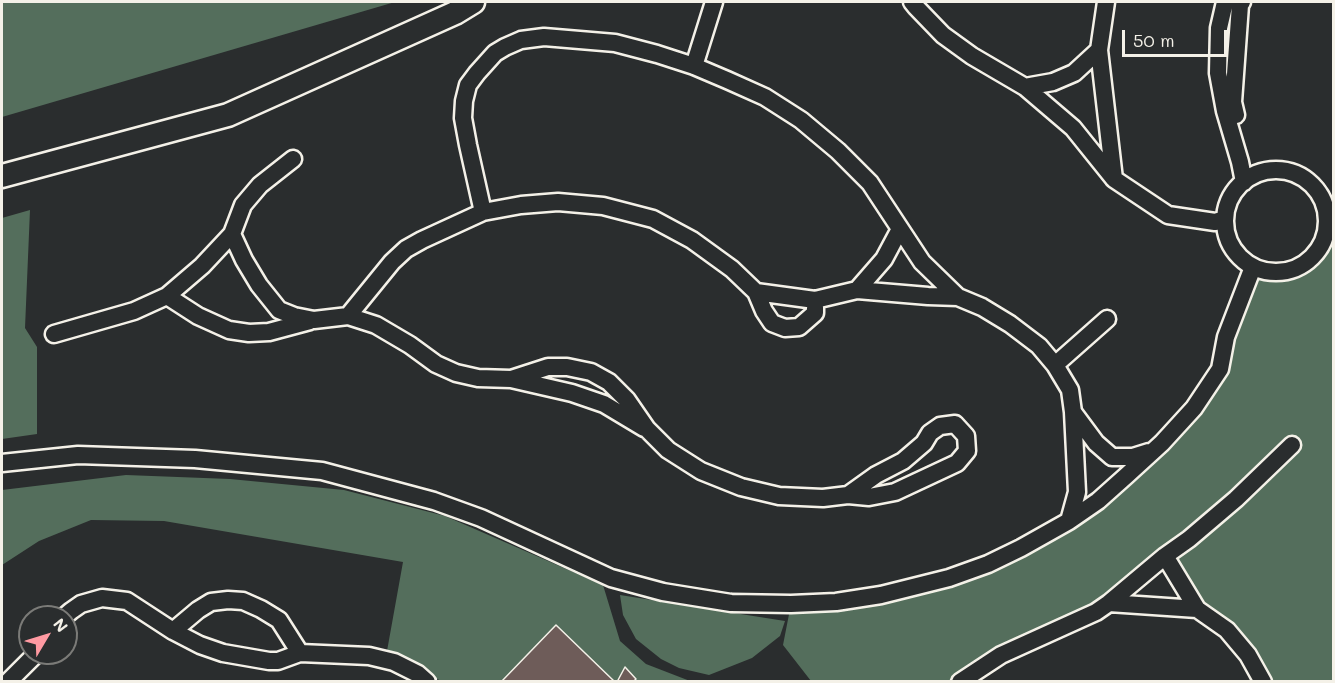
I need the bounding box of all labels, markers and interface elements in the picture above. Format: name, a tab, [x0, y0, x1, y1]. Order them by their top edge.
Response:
scale bar	[1125, 18, 1230, 56]
text: 50 m	[1133, 28, 1175, 52]
north arrow	[18, 605, 78, 665]
text: N	[49, 614, 73, 636]

